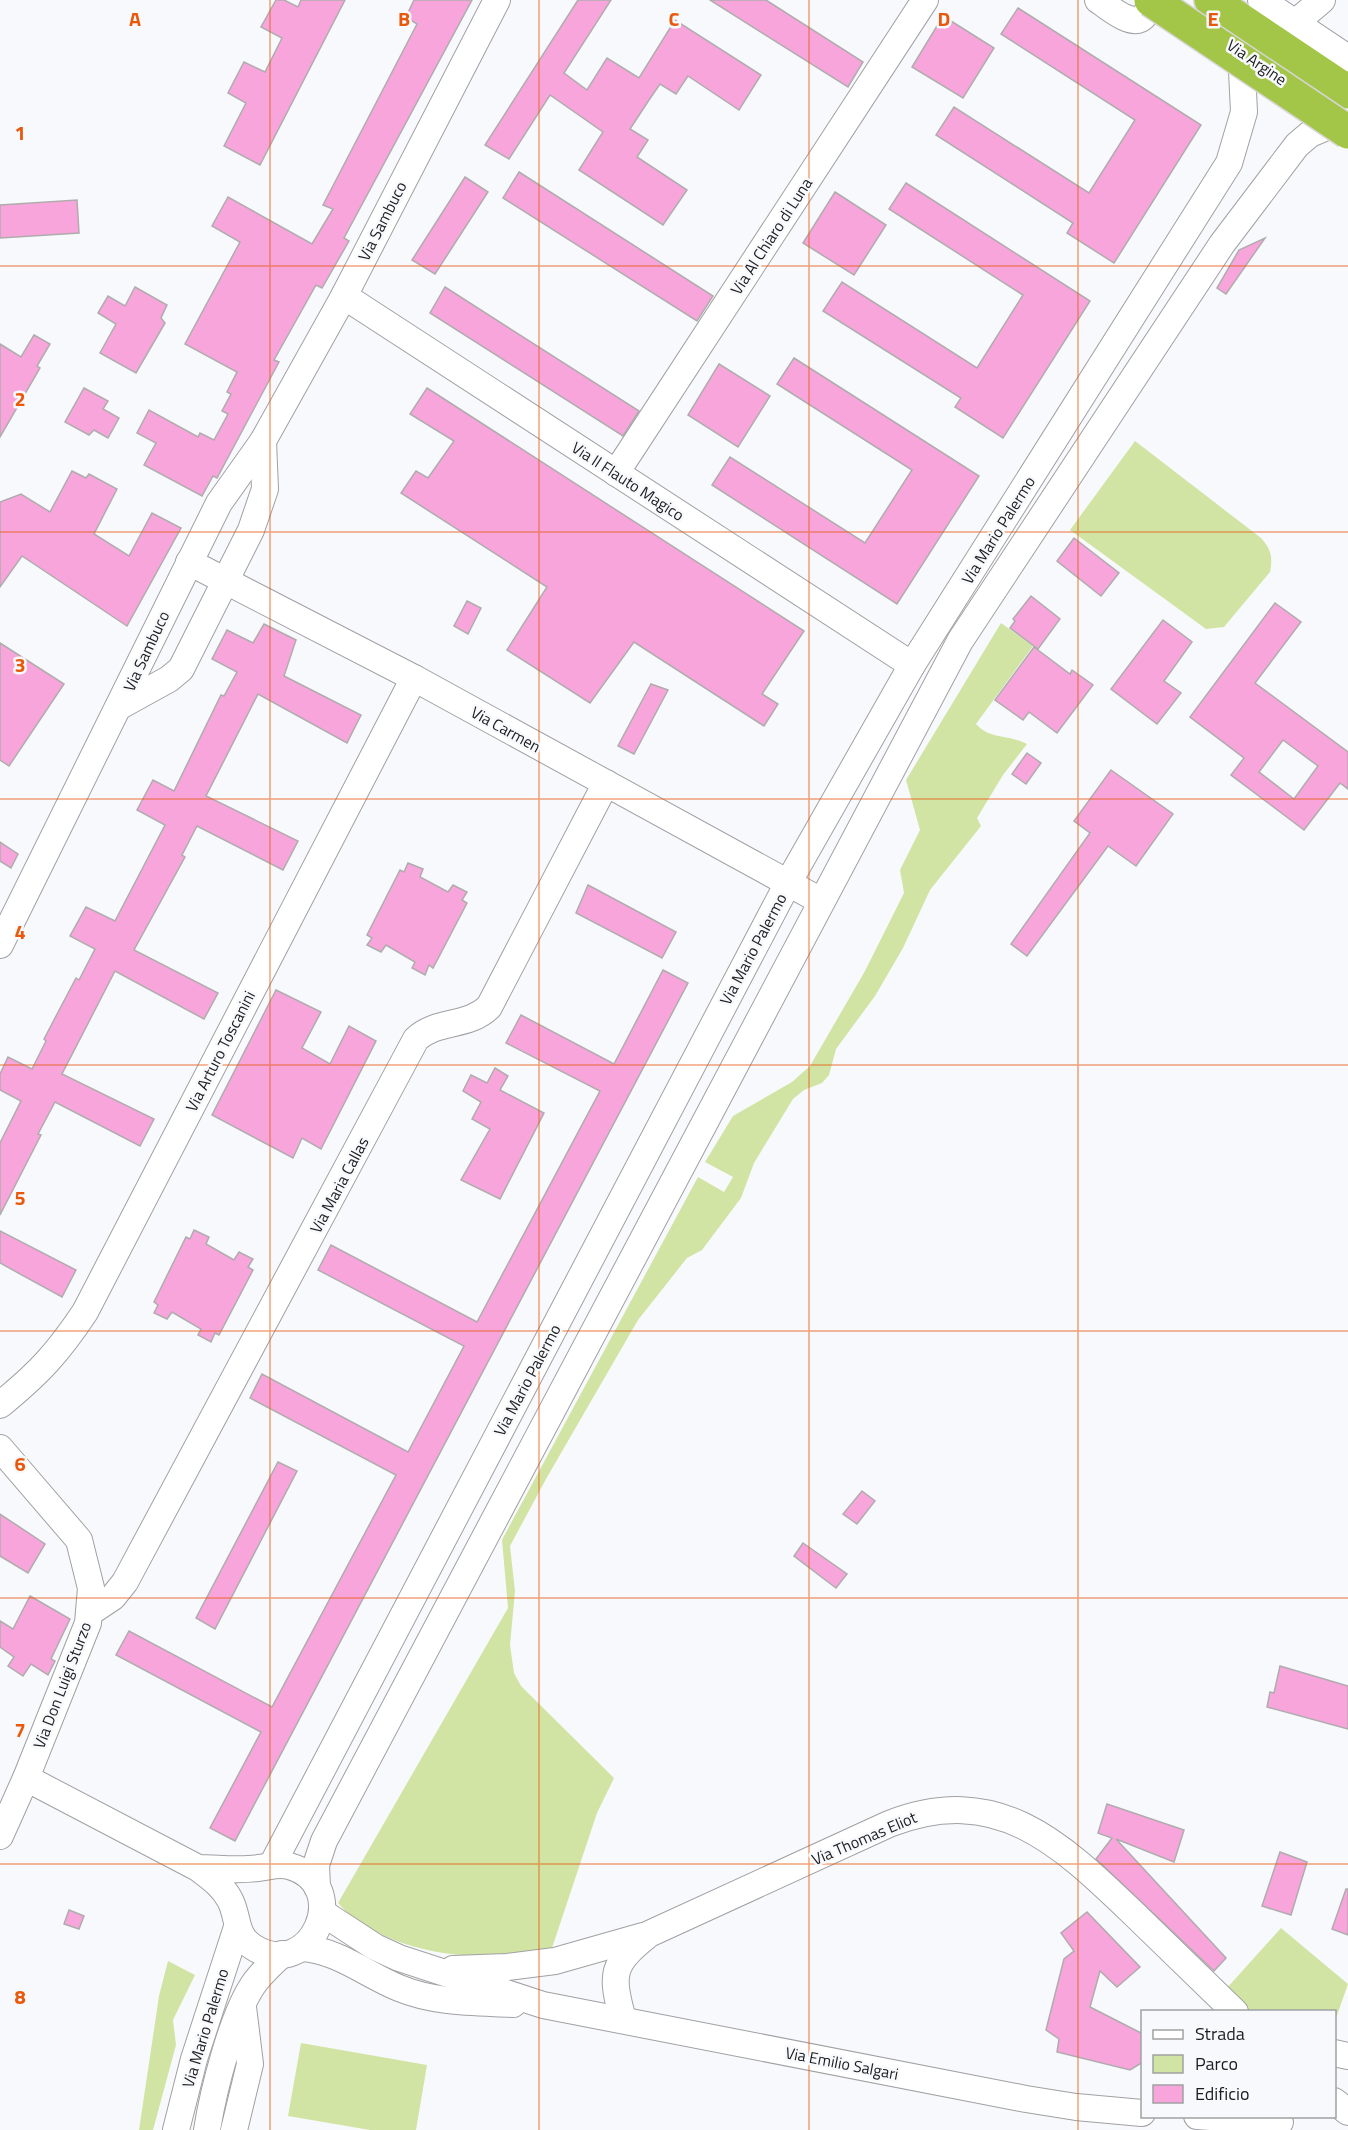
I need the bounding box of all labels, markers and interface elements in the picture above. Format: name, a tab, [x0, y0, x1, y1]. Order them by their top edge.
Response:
text: A	[129, 3, 141, 34]
text: B	[398, 3, 410, 34]
text: C	[669, 3, 680, 34]
text: D	[938, 3, 950, 34]
text: E	[1207, 3, 1219, 34]
street label: Via Argine	[1222, 33, 1292, 91]
text: 1	[14, 117, 26, 148]
street label: Via Al Chiaro di Luna	[724, 173, 818, 299]
street label: Via Sambuco	[352, 177, 412, 265]
text: 2	[14, 383, 26, 414]
street label: Via Il Flauto Magico	[567, 435, 689, 527]
street label: Via Mario Palermo	[955, 471, 1041, 589]
street label: Via Sambuco	[117, 607, 175, 695]
text: 3	[14, 649, 26, 680]
street label: Via Carmen	[467, 700, 545, 758]
street label: Via Mario Palermo	[713, 889, 793, 1009]
text: 4	[14, 916, 26, 947]
street label: Via Arturo Toscanini	[179, 986, 261, 1116]
street label: Via Maria Callas	[304, 1133, 374, 1237]
text: 5	[14, 1182, 26, 1213]
street label: Via Mario Palermo	[487, 1320, 567, 1440]
text: 6	[14, 1448, 26, 1479]
street label: Via Don Luigi Sturzo	[27, 1618, 97, 1752]
text: 7	[14, 1714, 26, 1745]
street label: Via Thomas Eliot	[808, 1805, 921, 1871]
street label: Via Mario Palermo	[175, 1965, 235, 2091]
text: 8	[14, 1981, 26, 2012]
legend	[1141, 2010, 1336, 2118]
text: Strada	[1195, 2020, 1245, 2047]
street label: Via Emilio Salgari	[783, 2040, 901, 2086]
text: Parco	[1195, 2050, 1238, 2077]
text: Edificio	[1195, 2080, 1249, 2107]

